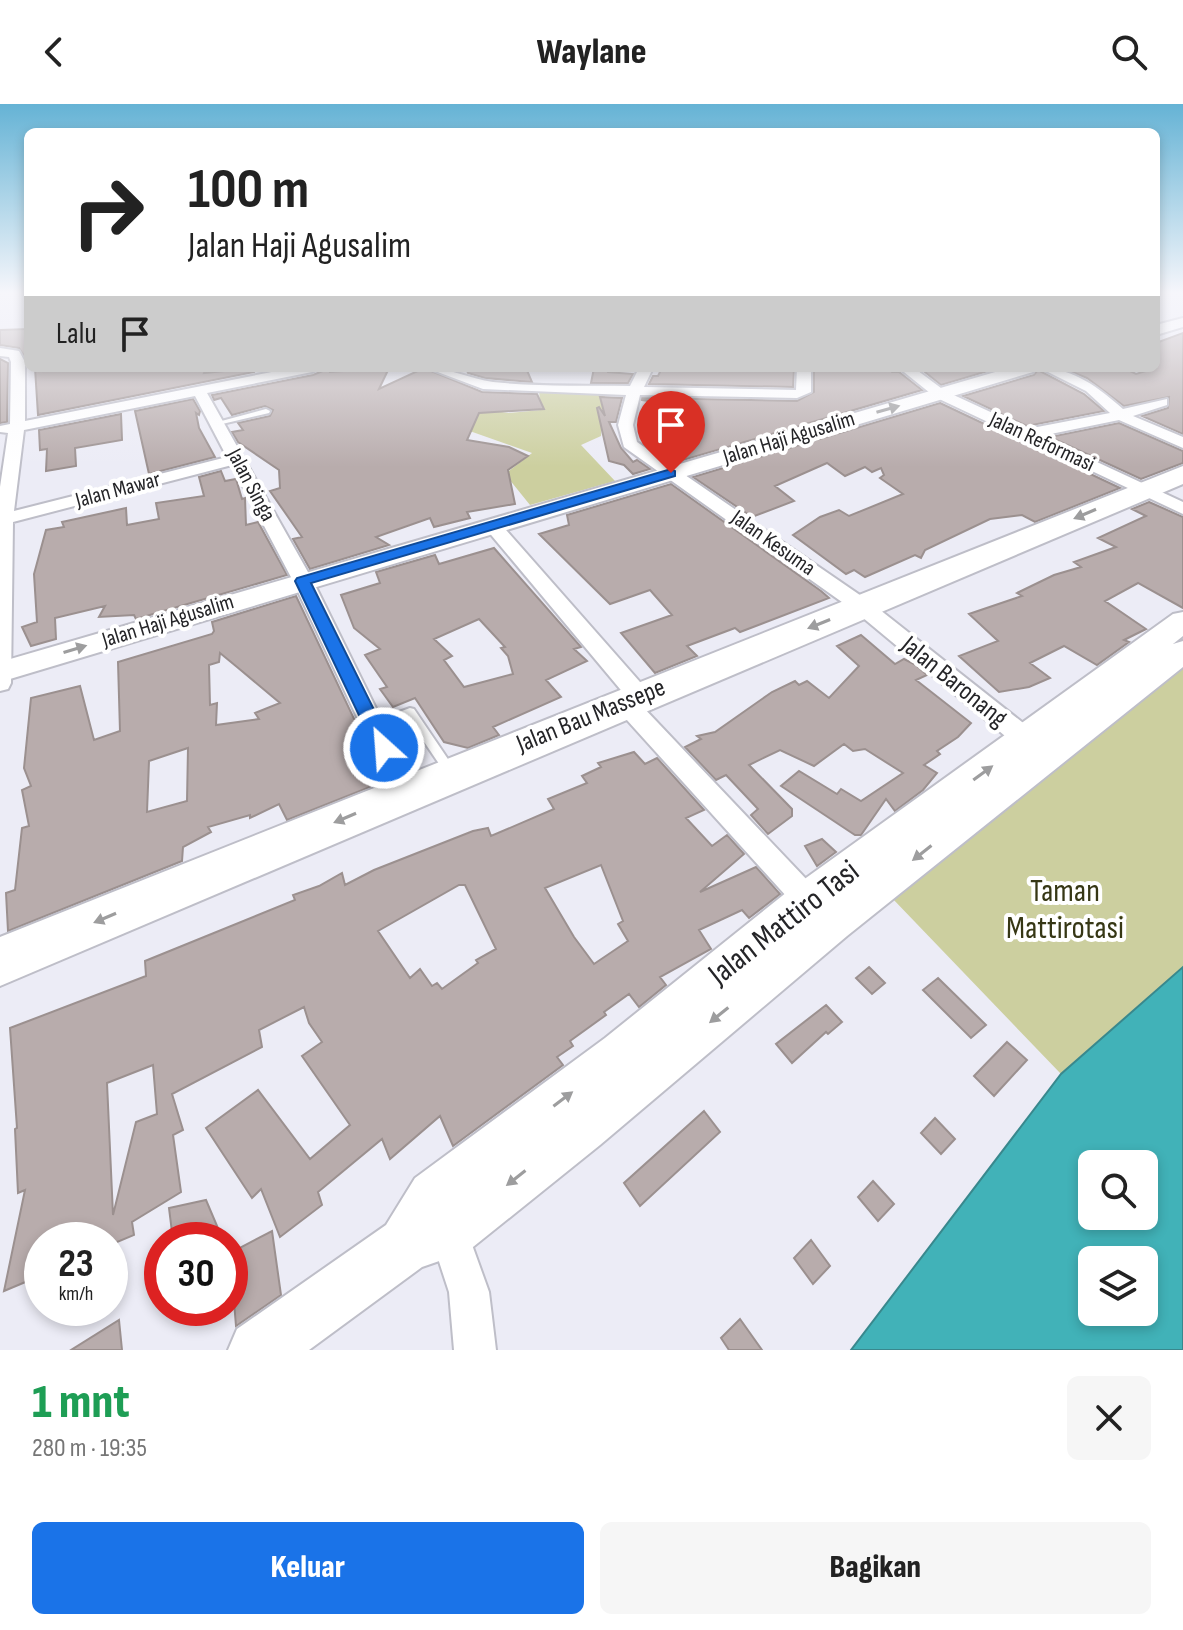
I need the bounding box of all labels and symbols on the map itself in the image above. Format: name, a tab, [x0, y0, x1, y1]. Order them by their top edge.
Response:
pin	[637, 391, 705, 473]
one-way arrow	[876, 402, 900, 415]
street label: Jalan Haji Agusalim	[719, 405, 858, 471]
street label: Jalan Reformasi	[984, 405, 1099, 478]
street label: Jalan Singa	[220, 443, 281, 526]
street label: Jalan Mawar	[72, 466, 163, 515]
street label: Jalan Kesuma	[725, 504, 820, 582]
one-way arrow	[1073, 508, 1097, 521]
street label: Jalan Haji Agusalim	[98, 588, 237, 654]
one-way arrow	[807, 618, 831, 631]
street label: Jalan Baronang	[894, 629, 1013, 734]
one-way arrow	[63, 642, 87, 655]
street label: Jalan Bau Massepe	[511, 672, 670, 760]
position arrow	[342, 706, 426, 790]
one-way arrow	[972, 765, 993, 781]
one-way arrow	[333, 811, 357, 824]
one-way arrow	[911, 844, 932, 860]
street label: Jalan Mattiro Tasi	[700, 852, 867, 995]
park label: Taman Mattirotasi	[1006, 872, 1124, 948]
one-way arrow	[93, 912, 117, 925]
one-way arrow	[709, 1006, 729, 1023]
one-way arrow	[552, 1092, 573, 1108]
one-way arrow	[506, 1169, 526, 1185]
speed limit sign: 30	[144, 1222, 248, 1326]

